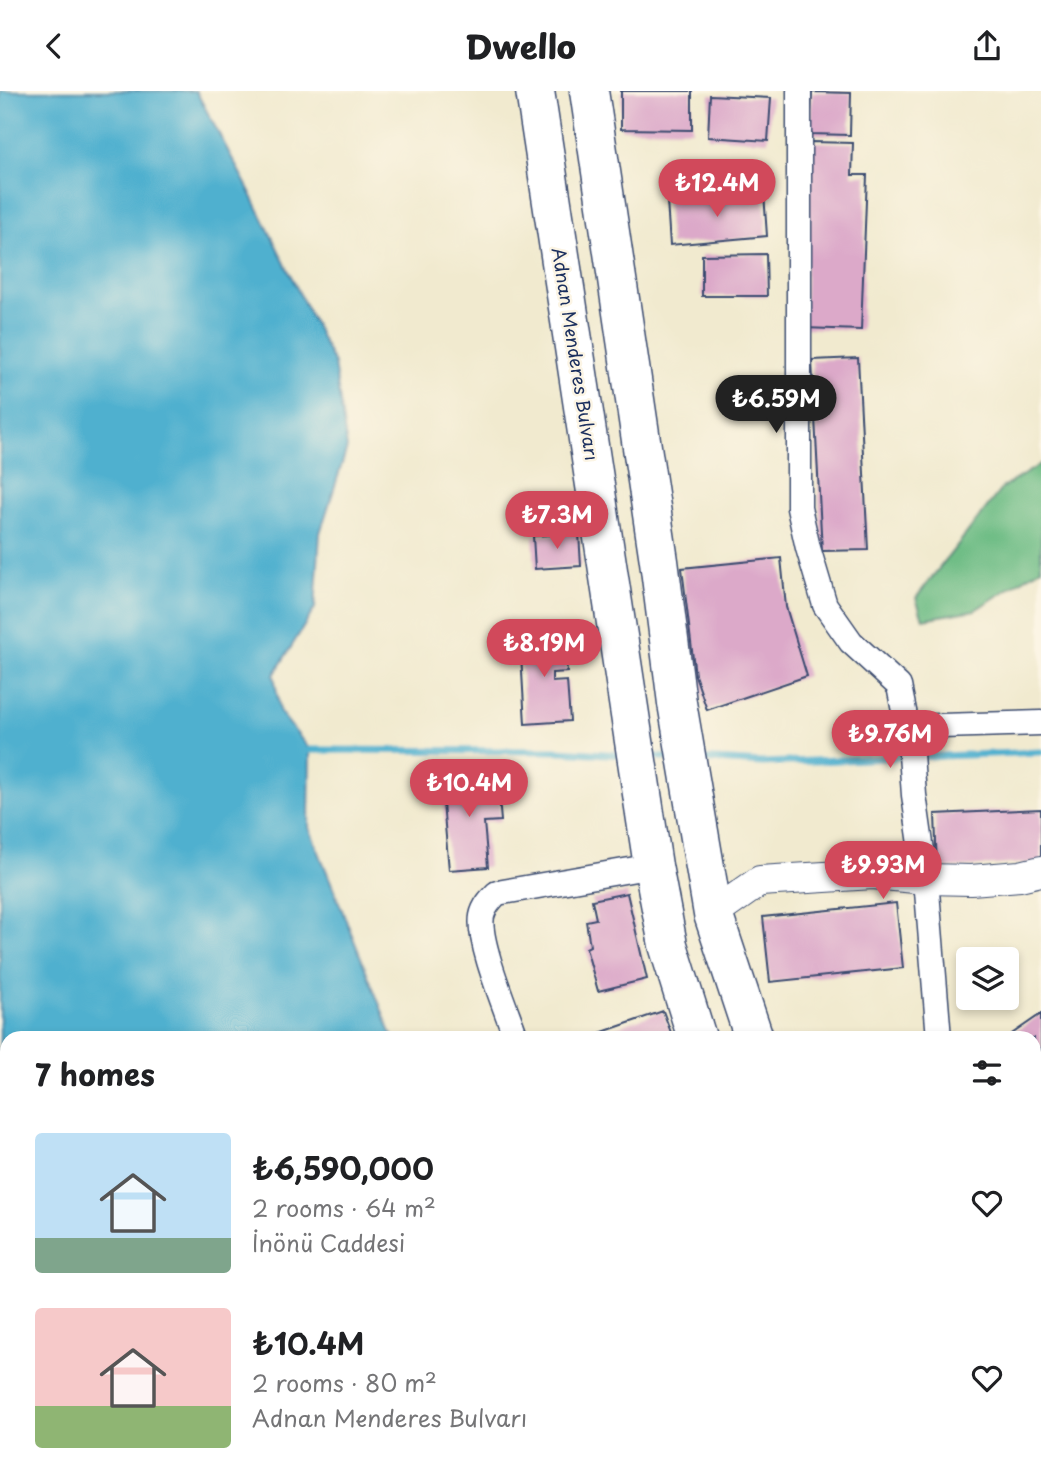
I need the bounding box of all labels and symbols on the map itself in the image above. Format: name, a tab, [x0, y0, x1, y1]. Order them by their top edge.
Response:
pin: ₺12.4M	[660, 159, 774, 219]
street label: Adnan Menderes Bulvarı	[546, 246, 606, 462]
pin: ₺6.59M	[719, 375, 833, 435]
pin: ₺7.3M	[508, 491, 606, 551]
pin: ₺8.19M	[487, 619, 601, 679]
pin: ₺9.76M	[833, 711, 947, 770]
pin: ₺10.4M	[412, 759, 526, 819]
pin: ₺9.93M	[826, 841, 940, 901]

